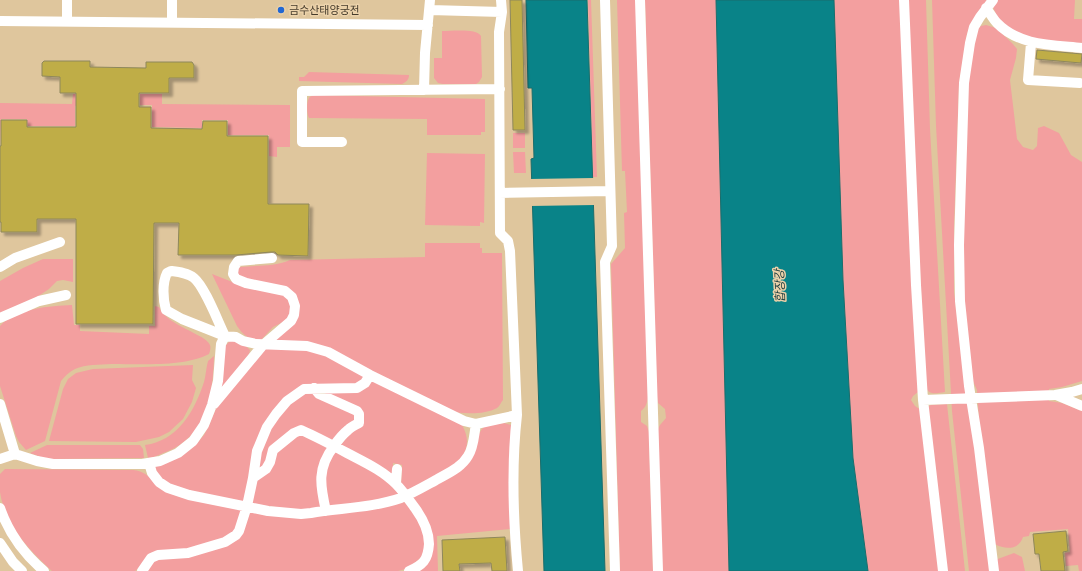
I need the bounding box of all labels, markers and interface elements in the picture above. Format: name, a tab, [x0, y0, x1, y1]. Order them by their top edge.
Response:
place label: 금수산태양궁전	[289, 3, 360, 17]
marker: 금수산태양궁전	[276, 5, 286, 15]
water label: 합장강	[771, 267, 789, 303]

